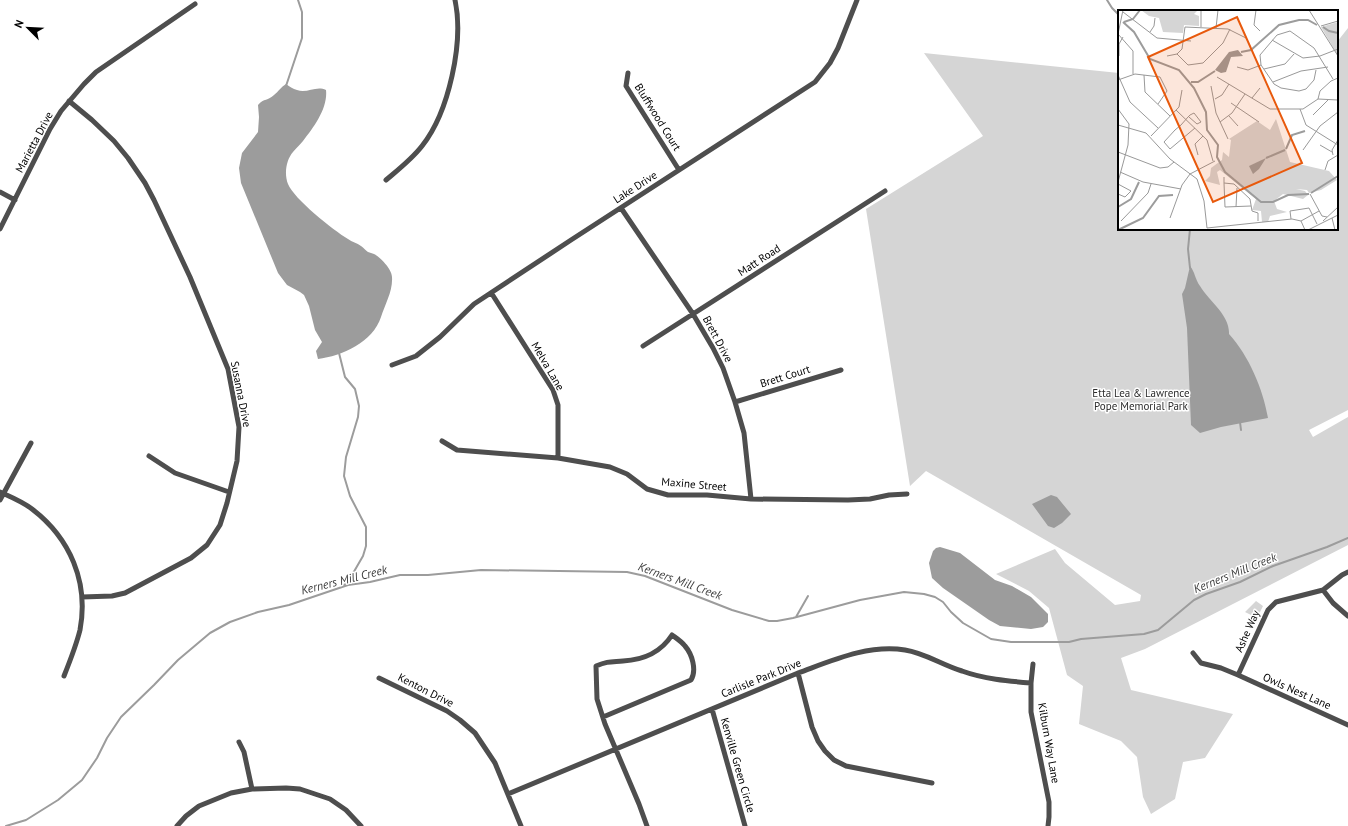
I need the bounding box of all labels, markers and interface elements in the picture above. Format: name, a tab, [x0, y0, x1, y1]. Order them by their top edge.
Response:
north arrow	[8, 8, 48, 48]
inset map	[1118, 10, 1338, 230]
text: N	[11, 18, 27, 30]
street label: Bluffwood Court	[632, 81, 684, 153]
street label: Marietta Drive	[12, 109, 56, 175]
street label: Lake Drive	[611, 168, 660, 206]
street label: Matt Road	[735, 241, 783, 279]
street label: Brett Drive	[700, 313, 736, 365]
street label: Melva Lane	[529, 339, 568, 393]
street label: Susanna Drive	[228, 360, 254, 429]
street label: Brett Court	[758, 362, 812, 390]
park label: Etta Lea & Lawrence Pope Memorial Park	[1092, 386, 1190, 413]
street label: Maxine Street	[661, 474, 727, 494]
water label: Kerners Mill Creek	[1191, 549, 1279, 596]
water label: Kerners Mill Creek	[636, 558, 725, 603]
water label: Kerners Mill Creek	[299, 561, 389, 597]
street label: Ashe Way	[1232, 607, 1263, 654]
street label: Carlisle Park Drive	[719, 655, 804, 700]
street label: Kenton Drive	[396, 670, 457, 710]
street label: Owls Nest Lane	[1261, 670, 1334, 712]
street label: Kilburn Way Lane	[1035, 702, 1063, 785]
street label: Kenville Green Circle	[718, 716, 758, 815]

